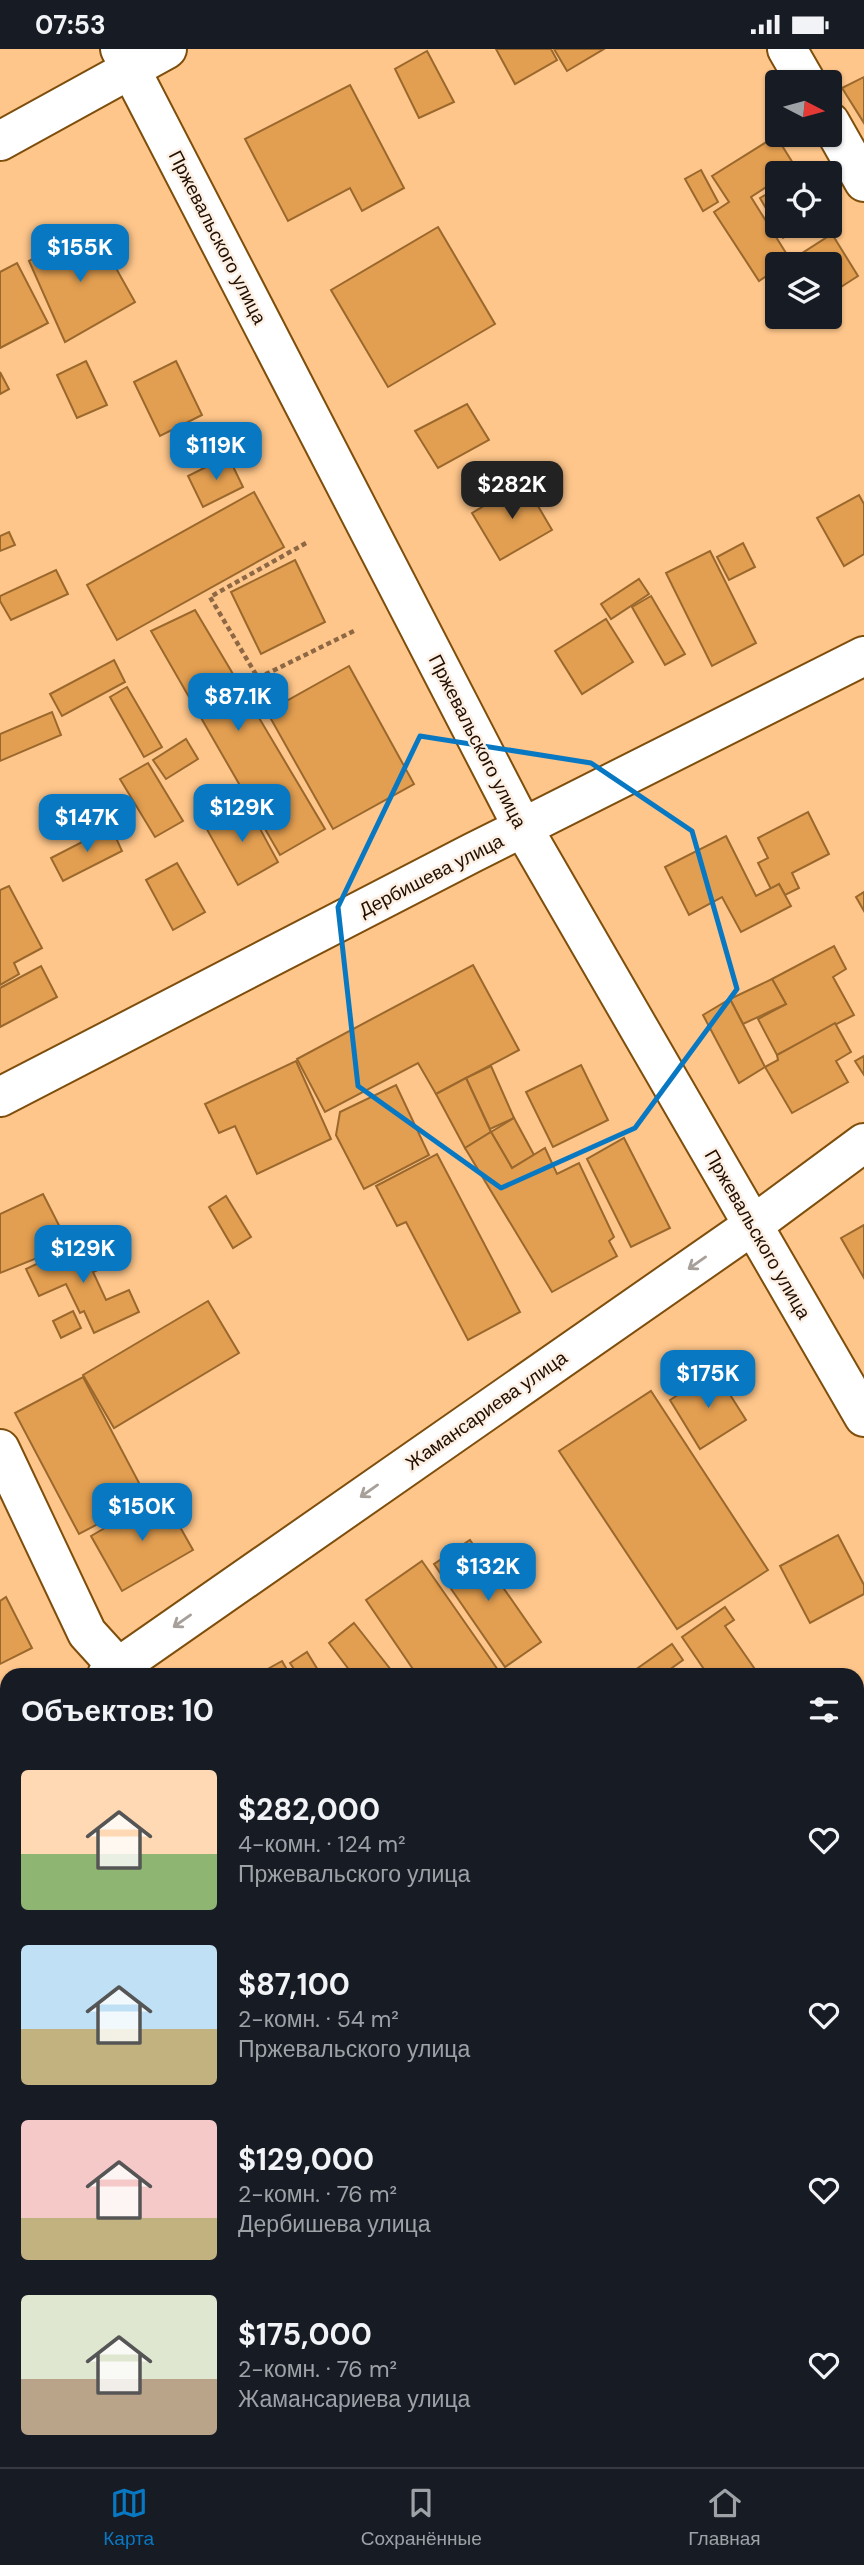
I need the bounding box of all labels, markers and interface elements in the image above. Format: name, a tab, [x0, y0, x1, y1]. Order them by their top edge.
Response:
text: 07:53	[35, 8, 106, 42]
north arrow	[765, 70, 842, 147]
map controls	[765, 70, 842, 329]
street label: Пржевальского улица	[163, 146, 272, 329]
button: locate	[765, 161, 842, 238]
pin: $155K	[31, 225, 129, 284]
text: $155K	[47, 232, 113, 262]
button: layers	[765, 252, 842, 329]
pin: $119K	[167, 423, 265, 482]
text: $119K	[186, 430, 246, 460]
pin: $282K	[463, 461, 561, 521]
text: $282K	[477, 469, 547, 499]
street label: Пржевальского улица	[423, 650, 532, 833]
pin: $87.1K	[181, 673, 295, 733]
text: $87.1K	[204, 681, 272, 711]
pin: $129K	[193, 785, 291, 844]
text: $129K	[209, 792, 275, 822]
pin: $147K	[38, 795, 136, 854]
text: $147K	[55, 802, 119, 832]
street label: Дербишева улица	[355, 828, 508, 923]
street label: Пржевальского улица	[699, 1145, 817, 1324]
pin: $129K	[34, 1225, 132, 1285]
text: $129K	[50, 1233, 116, 1263]
one-way arrow	[688, 1256, 707, 1270]
street label: Жамансариева улица	[400, 1345, 572, 1476]
pin: $175K	[659, 1351, 757, 1410]
text: $175K	[676, 1358, 740, 1388]
pin: $150K	[93, 1483, 191, 1543]
one-way arrow	[360, 1484, 379, 1498]
text: $150K	[108, 1491, 176, 1521]
pin: $132K	[439, 1543, 537, 1603]
text: $132K	[456, 1551, 520, 1581]
one-way arrow	[173, 1614, 193, 1628]
text: Объектов: 10	[21, 1691, 214, 1730]
icon: filters	[805, 1691, 843, 1729]
text: $282,000	[238, 1790, 380, 1829]
icon: home	[77, 1798, 161, 1882]
icon: heart	[805, 1821, 843, 1859]
text: 4-комн. · 124 m²	[238, 1829, 406, 1859]
text: Пржевальского улица	[238, 1859, 470, 1889]
text: $87,100	[238, 1965, 350, 2004]
icon: home	[77, 1973, 161, 2057]
icon: heart	[805, 1996, 843, 2034]
text: 2-комн. · 54 m²	[238, 2004, 399, 2034]
text: Пржевальского улица	[238, 2034, 470, 2064]
text: $129,000	[238, 2140, 374, 2179]
icon: home	[77, 2148, 161, 2232]
icon: heart	[805, 2171, 843, 2209]
text: 2-комн. · 76 m²	[238, 2179, 397, 2209]
text: Дербишева улица	[238, 2209, 431, 2239]
text: $175,000	[238, 2315, 372, 2354]
icon: home	[77, 2323, 161, 2407]
icon: heart	[805, 2346, 843, 2384]
text: 2-комн. · 76 m²	[238, 2354, 397, 2384]
text: Жамансариева улица	[238, 2384, 470, 2414]
tab: Карта	[103, 2484, 154, 2551]
tab: Сохранённые	[361, 2484, 482, 2551]
tab: Главная	[688, 2484, 761, 2551]

